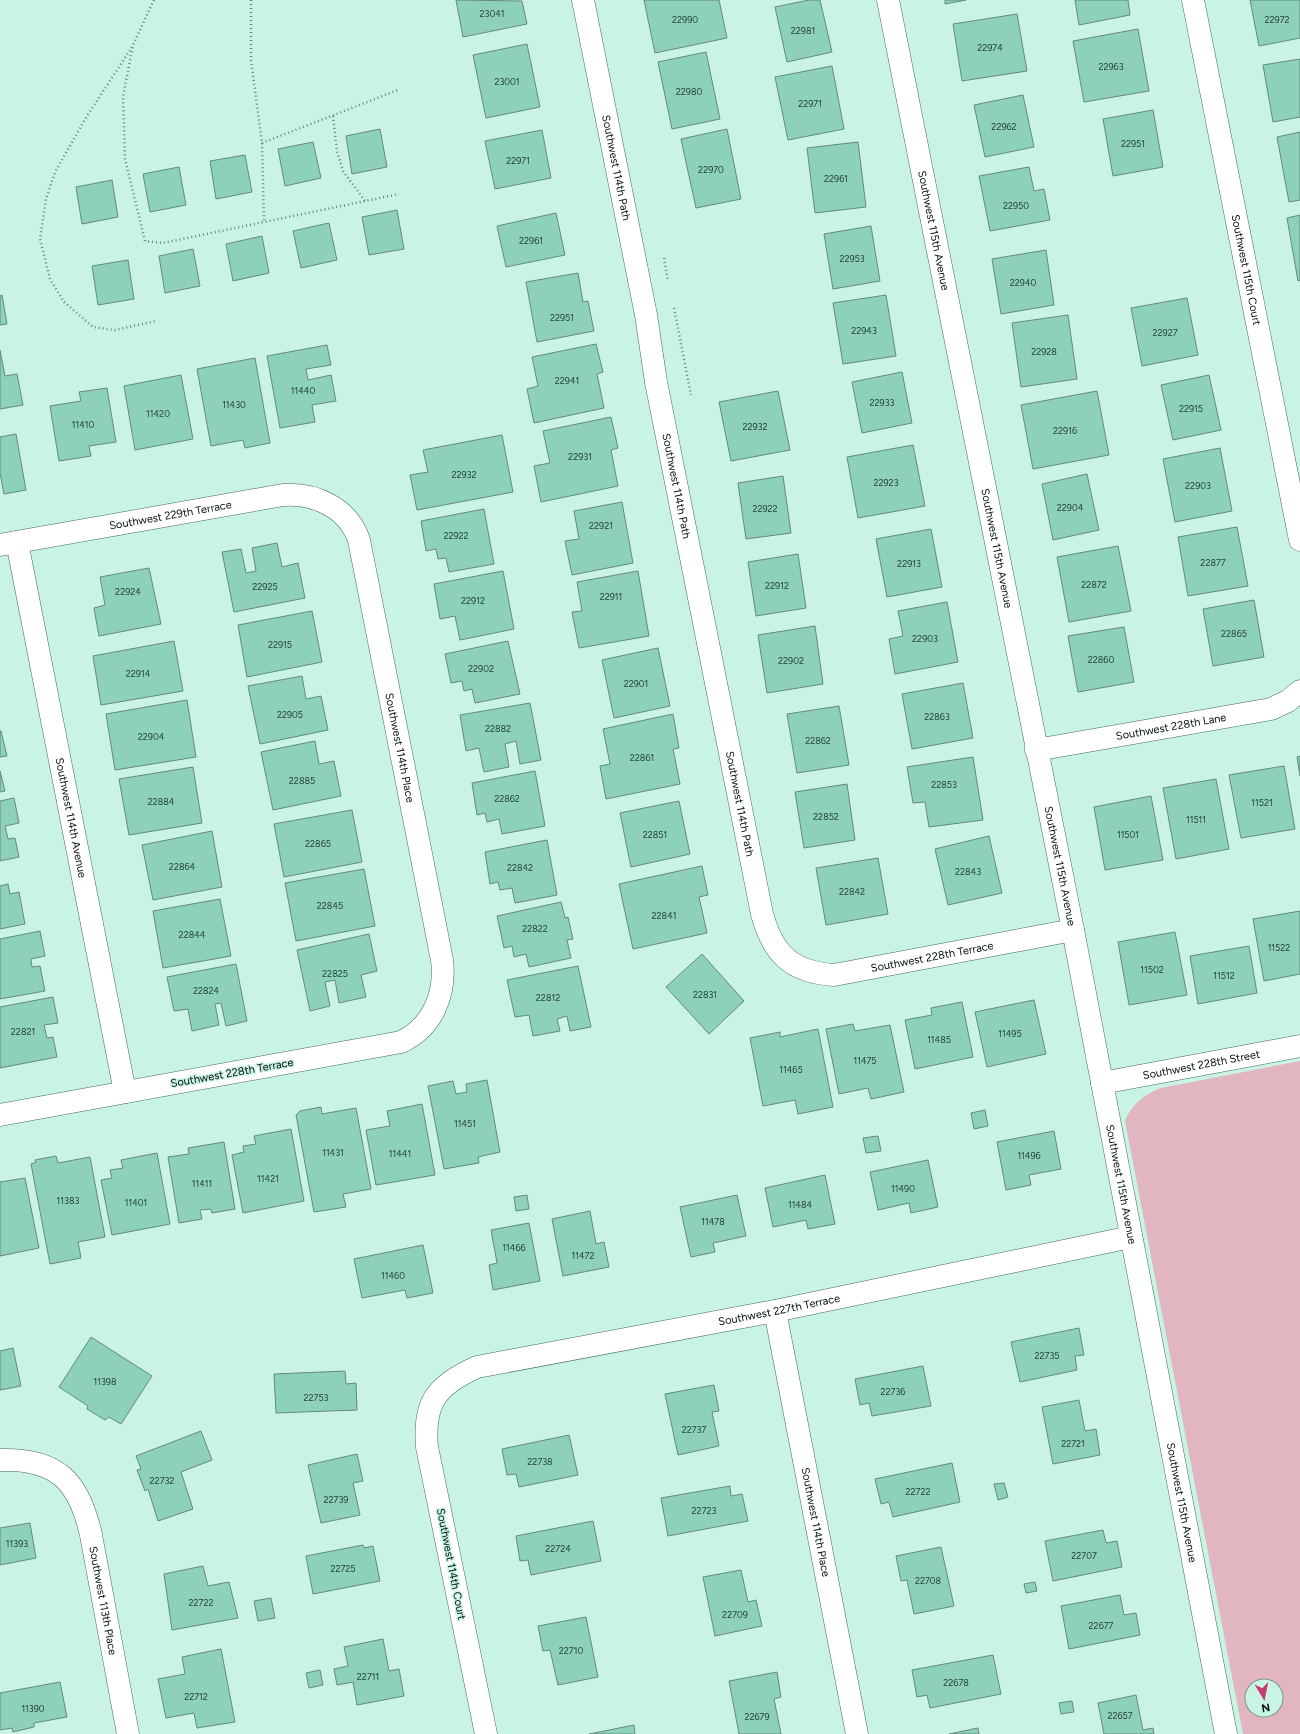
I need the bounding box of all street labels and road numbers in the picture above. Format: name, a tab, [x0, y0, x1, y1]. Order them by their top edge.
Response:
street label: Southwest 114th Path	[600, 114, 633, 222]
street label: Southwest 115th Avenue	[916, 170, 952, 291]
street label: Southwest 115th Court	[1229, 213, 1264, 326]
street label: Southwest 114th Path	[660, 432, 694, 540]
street label: Southwest 115th Avenue	[979, 487, 1015, 609]
street label: Southwest 229th Terrace	[108, 498, 233, 532]
street label: Southwest 114th Place	[383, 692, 417, 804]
street label: Southwest 228th Lane	[1115, 710, 1227, 742]
street label: Southwest 114th Path	[723, 750, 757, 858]
street label: Southwest 114th Avenue	[53, 756, 89, 879]
street label: Southwest 115th Avenue	[1042, 805, 1079, 927]
street label: Southwest 228th Terrace	[870, 939, 994, 974]
street label: Southwest 228th Street	[1142, 1047, 1261, 1082]
street label: Southwest 228th Terrace	[170, 1056, 294, 1090]
street label: Southwest 115th Avenue	[1104, 1123, 1139, 1245]
street label: Southwest 227th Terrace	[717, 1291, 841, 1328]
street label: Southwest 115th Avenue	[1164, 1441, 1200, 1564]
street label: Southwest 114th Place	[799, 1466, 833, 1578]
street label: Southwest 114th Court	[434, 1507, 468, 1621]
street label: Southwest 113th Place	[87, 1545, 120, 1656]

